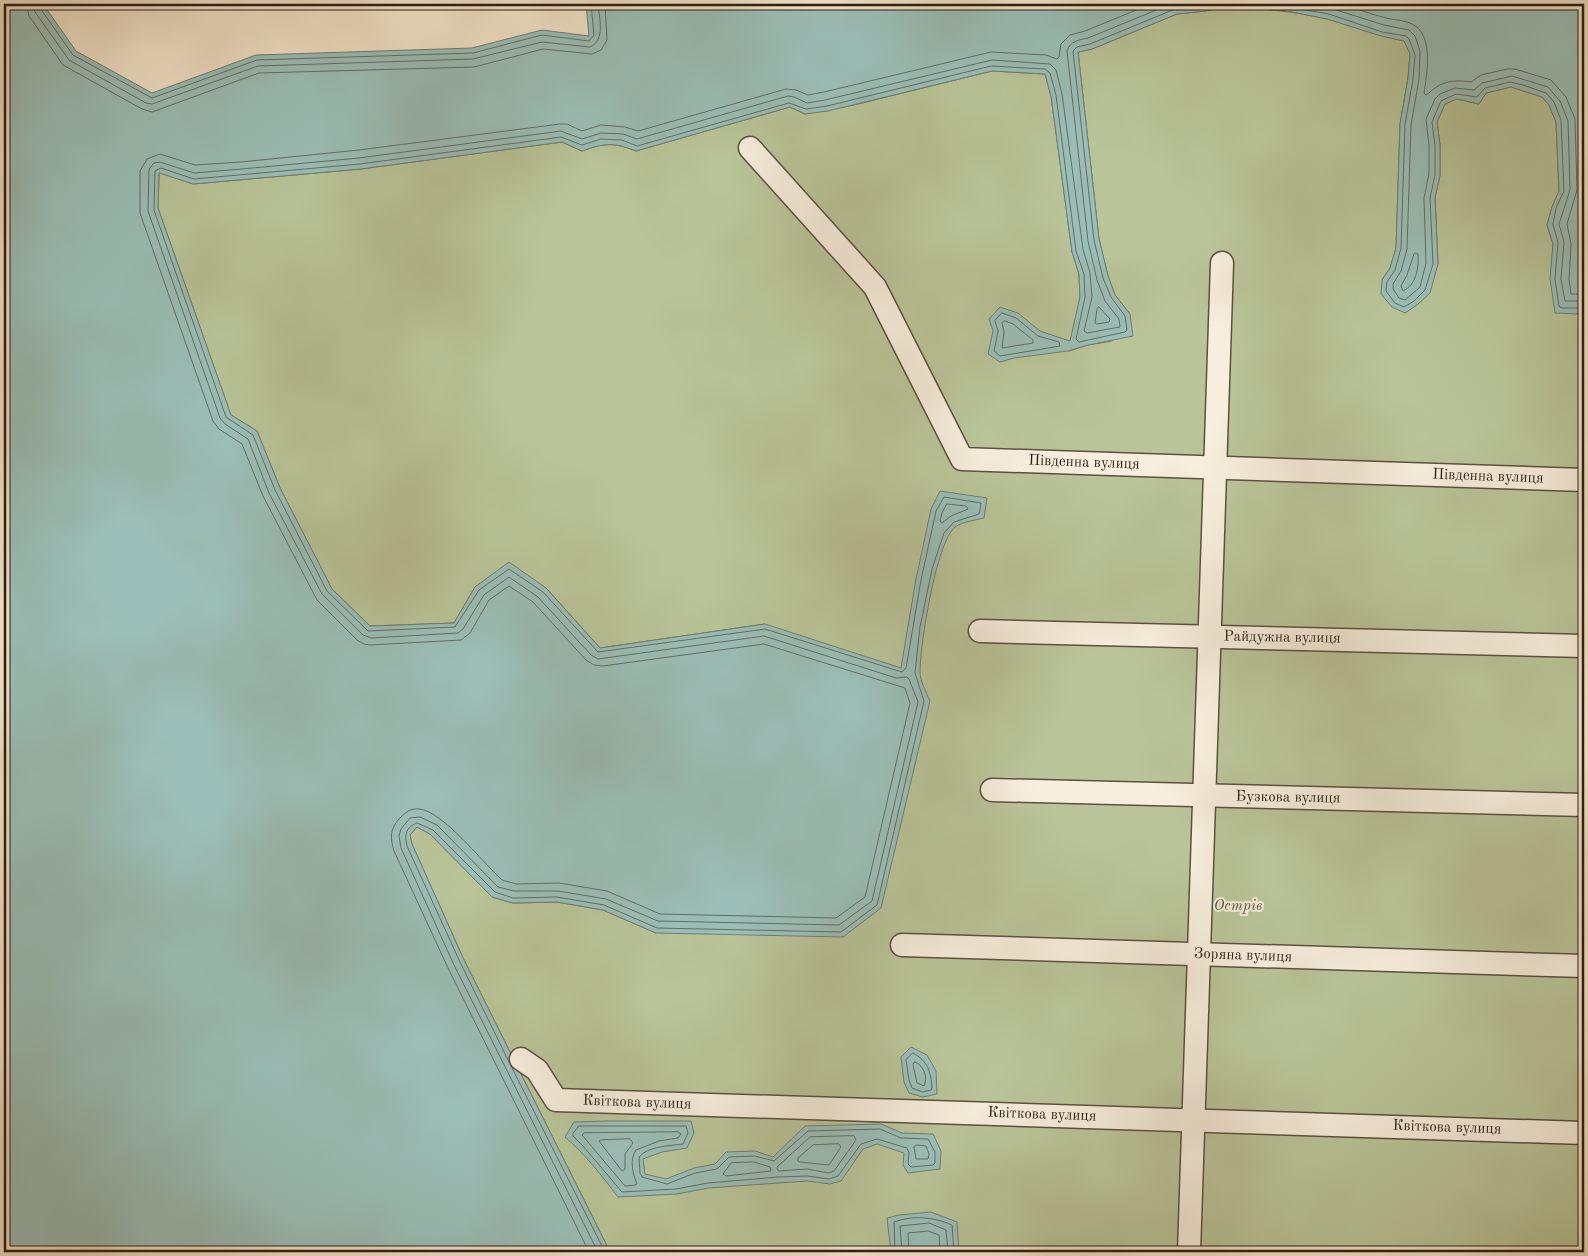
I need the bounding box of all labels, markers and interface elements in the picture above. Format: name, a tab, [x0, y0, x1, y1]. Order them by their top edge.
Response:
street label: Південна вулиця	[1028, 454, 1140, 472]
street label: Південна вулиця	[1432, 468, 1544, 486]
street label: Райдужна вулиця	[1223, 629, 1341, 647]
street label: Бузкова вулиця	[1235, 790, 1341, 806]
park label: Острів	[1214, 899, 1262, 914]
street label: Зоряна вулиця	[1194, 947, 1293, 965]
street label: Квіткова вулиця	[582, 1094, 692, 1112]
street label: Квіткова вулиця	[987, 1106, 1097, 1124]
street label: Квіткова вулиця	[1392, 1119, 1502, 1137]

